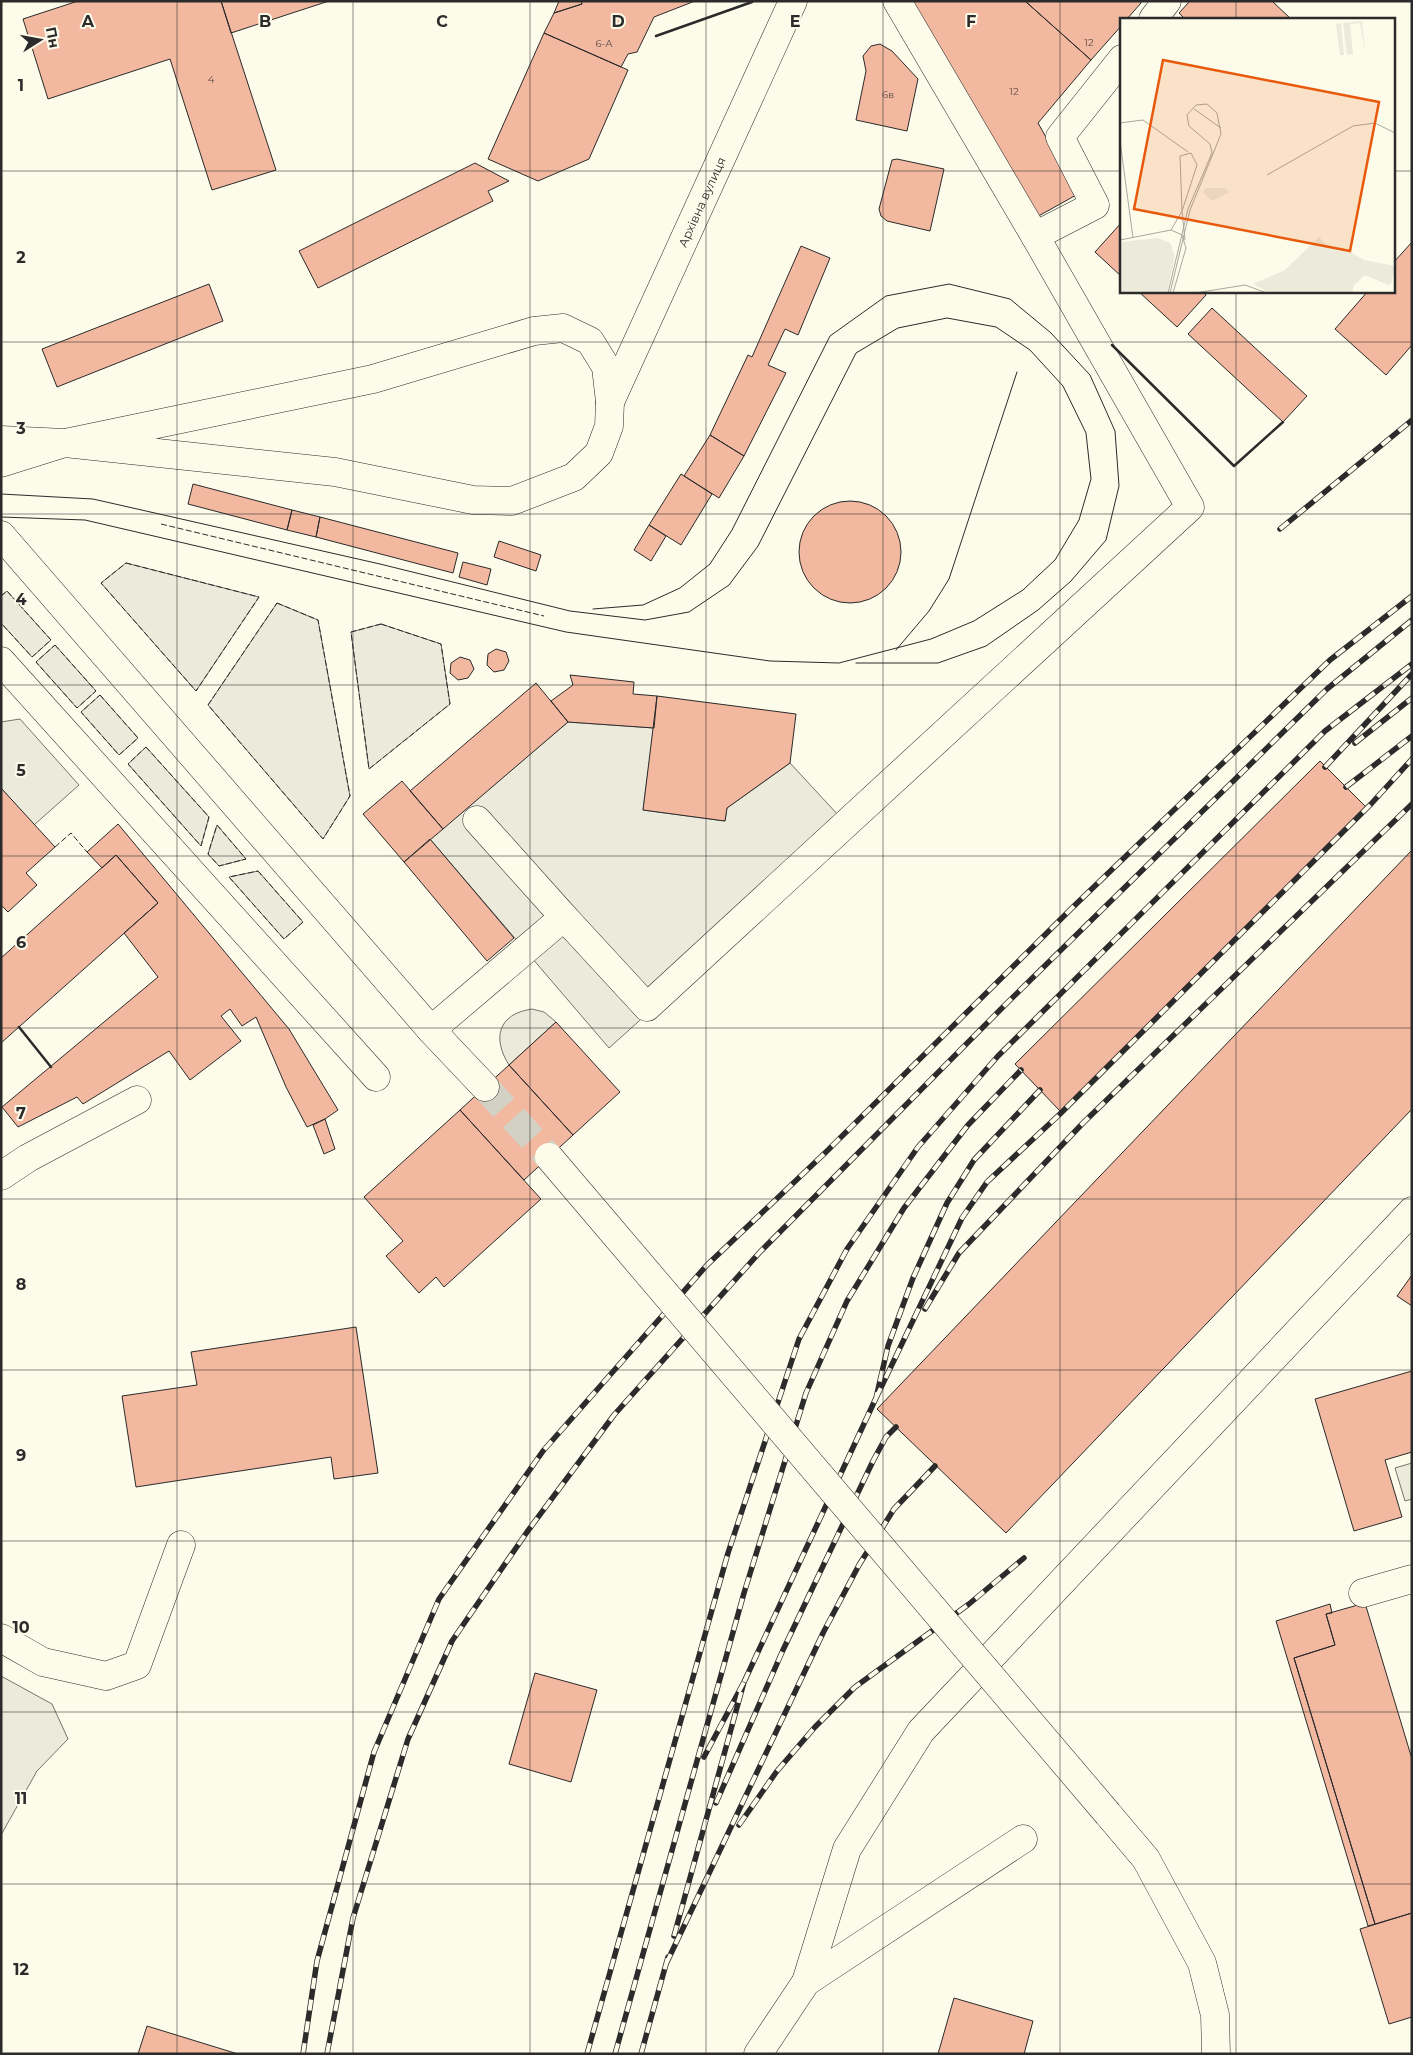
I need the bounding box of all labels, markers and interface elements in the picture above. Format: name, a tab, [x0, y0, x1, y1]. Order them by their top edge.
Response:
text: A	[81, 12, 95, 31]
text: B	[259, 12, 271, 31]
text: C	[436, 12, 448, 31]
text: D	[611, 12, 625, 31]
text: E	[790, 12, 800, 31]
text: F	[966, 12, 976, 31]
north arrow	[15, 15, 65, 65]
inset map	[1120, 18, 1396, 292]
text: Пн	[42, 25, 64, 50]
house number: 12	[1084, 36, 1094, 49]
house number: 6-А	[595, 37, 613, 50]
house number: 4	[208, 73, 215, 86]
text: 1	[18, 76, 24, 95]
house number: 12	[1009, 85, 1019, 98]
house number: 6в	[882, 88, 894, 101]
street label: Архівна вулиця	[674, 155, 728, 249]
text: 2	[16, 248, 26, 267]
text: 3	[15, 419, 26, 438]
text: 4	[15, 590, 27, 609]
text: 5	[16, 761, 26, 780]
text: 6	[16, 933, 26, 952]
text: 7	[16, 1104, 26, 1123]
text: 8	[16, 1275, 26, 1294]
text: 9	[16, 1446, 26, 1465]
text: 10	[12, 1618, 30, 1637]
text: 11	[15, 1789, 27, 1808]
text: 12	[13, 1960, 29, 1979]

